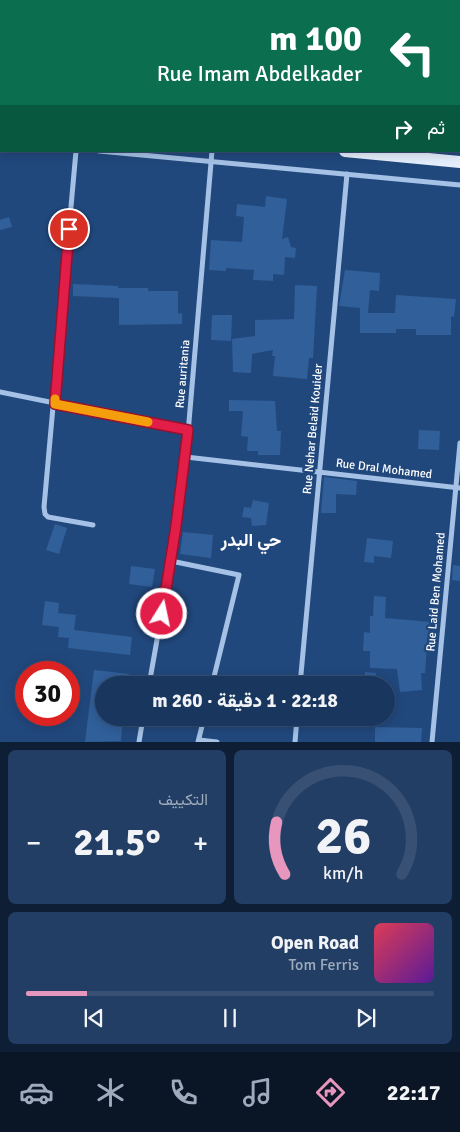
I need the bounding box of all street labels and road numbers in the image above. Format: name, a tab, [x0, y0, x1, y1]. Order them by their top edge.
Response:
street label: Rue auritania	[173, 339, 193, 409]
street label: Rue Nehar Belaid Kouider	[300, 363, 326, 495]
street label: Rue Dral Mohamed	[335, 456, 433, 482]
street label: Rue Laid Ben Mohamed	[423, 532, 449, 652]

